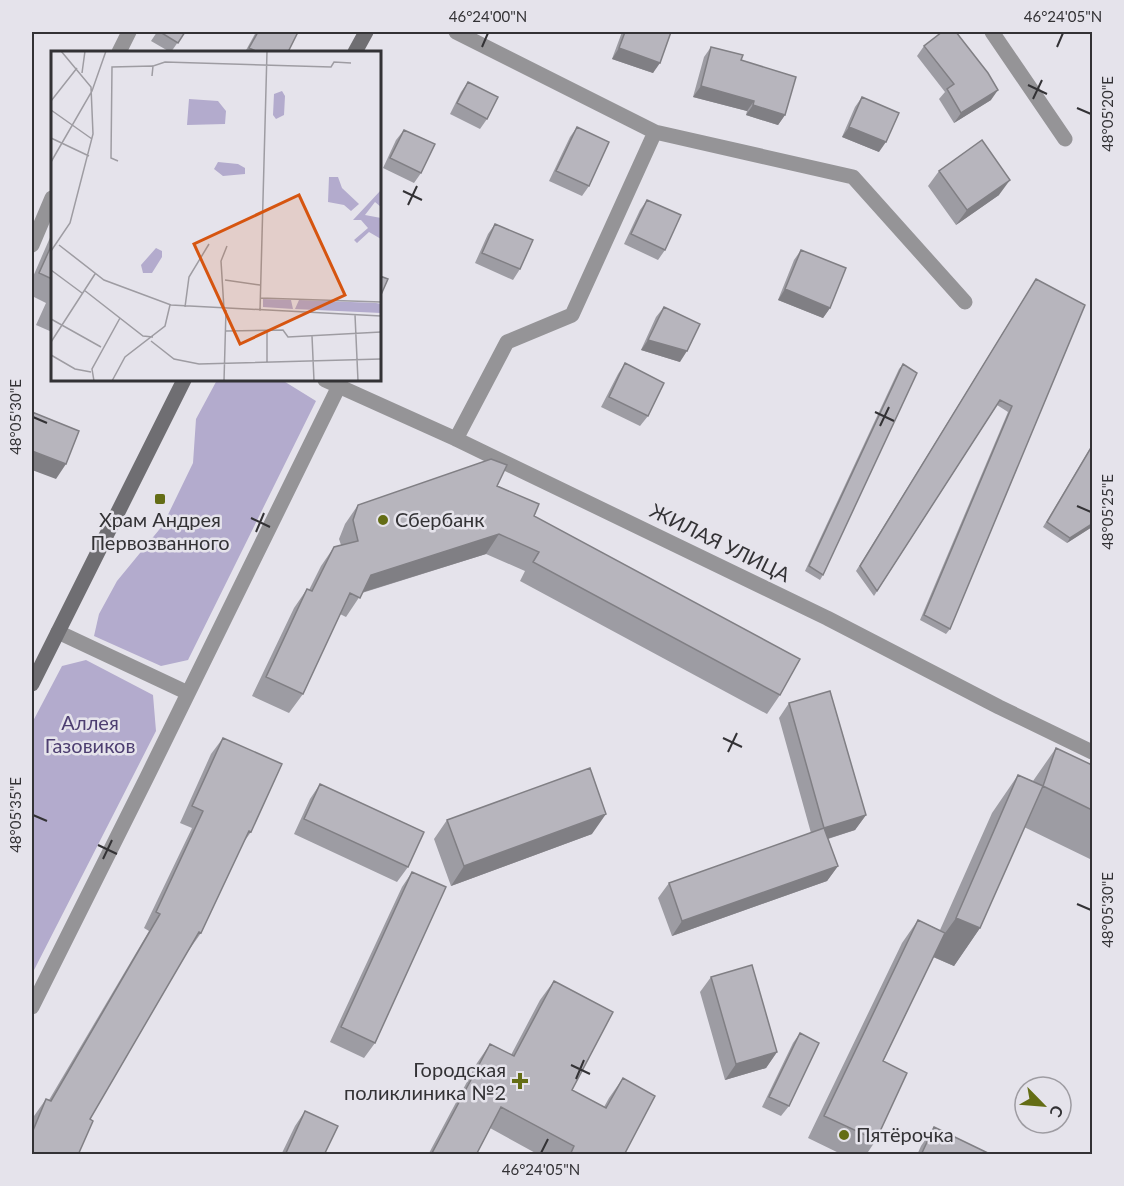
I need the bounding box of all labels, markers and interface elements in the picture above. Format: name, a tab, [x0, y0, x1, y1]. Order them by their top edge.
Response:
text: 46°24'00"N	[449, 7, 527, 25]
text: 46°24'05"N	[1024, 7, 1102, 25]
inset map	[51, 51, 381, 381]
text: 48°05'20"E	[1098, 76, 1116, 152]
text: 48°05'30"E	[6, 379, 24, 455]
text: 48°05'25"E	[1098, 474, 1116, 550]
marker: Храм Андрея Первозванного	[153, 492, 167, 506]
street label: ЖИЛАЯ УЛИЦА	[647, 498, 795, 587]
place label: Храм Андрея Первозванного	[90, 507, 230, 554]
place label: Сбербанк	[395, 507, 485, 531]
marker: Сбербанк	[376, 513, 390, 527]
park label: Аллея Газовиков	[45, 710, 135, 757]
text: 48°05'35"E	[6, 777, 24, 853]
text: 48°05'30"E	[1098, 872, 1116, 948]
place label: Городская поликлиника №2	[344, 1057, 506, 1104]
marker: Городская поликлиника №2	[511, 1072, 529, 1090]
north arrow	[1013, 1075, 1073, 1135]
text: С	[1046, 1103, 1068, 1121]
place label: Пятёрочка	[856, 1122, 954, 1146]
marker: Пятёрочка	[837, 1128, 851, 1142]
text: 46°24'05"N	[502, 1160, 580, 1178]

